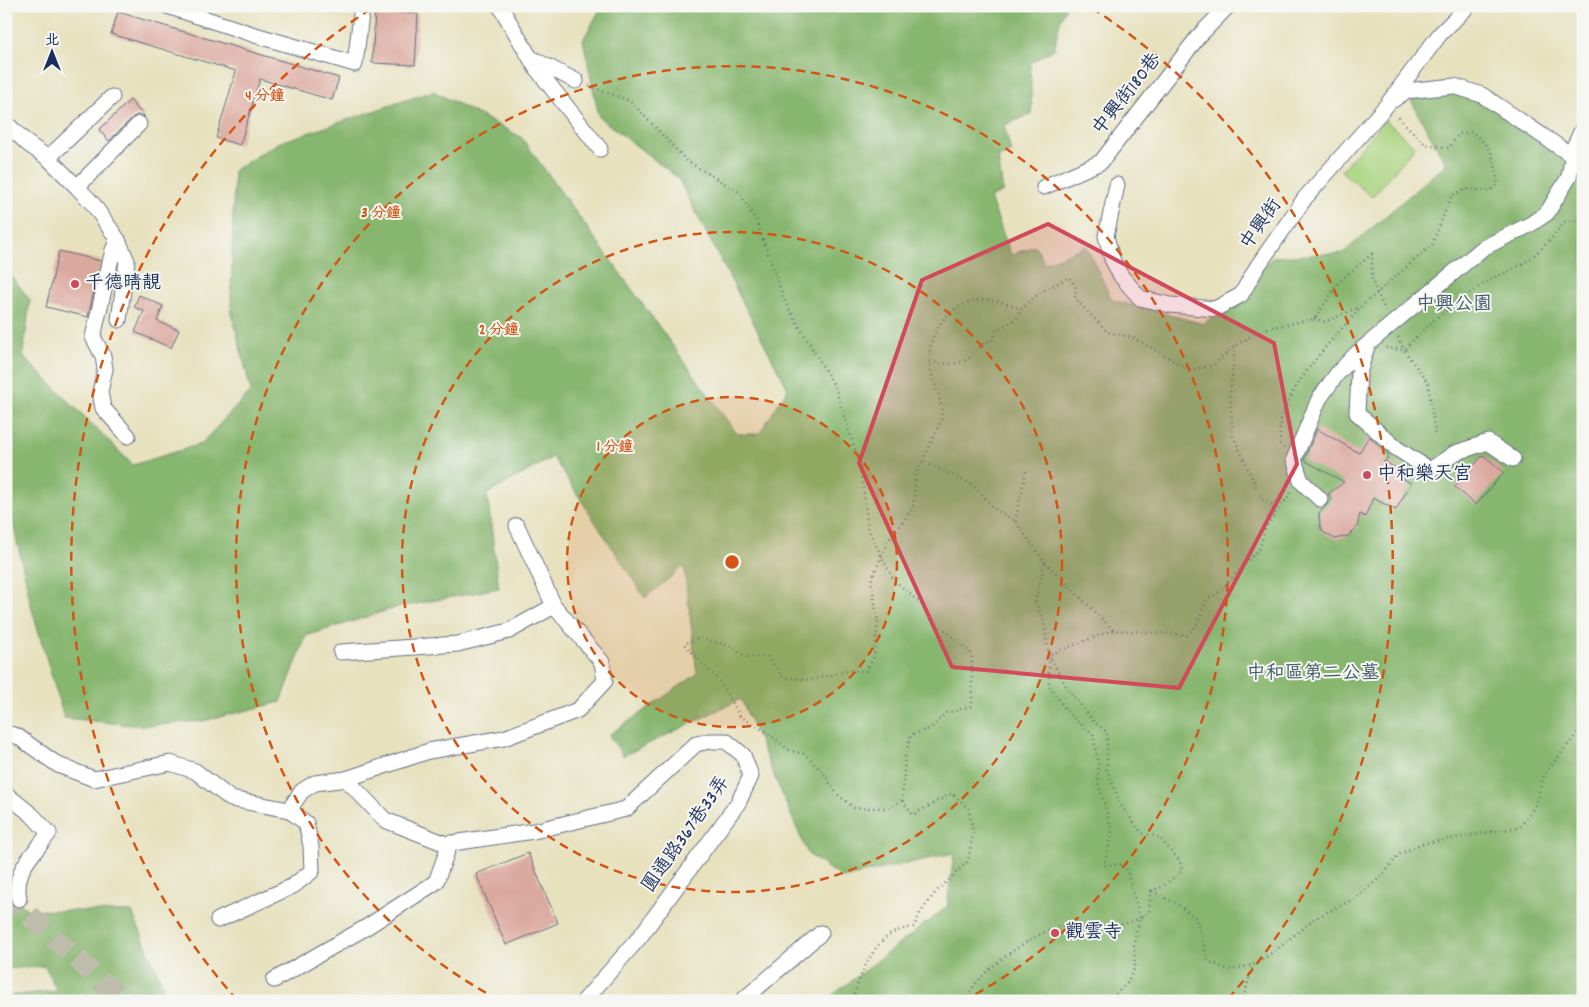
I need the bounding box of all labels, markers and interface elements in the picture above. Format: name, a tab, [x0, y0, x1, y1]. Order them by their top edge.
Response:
north arrow	[28, 28, 78, 78]
text: 北	[45, 31, 59, 51]
street label: 中興街180巷	[1087, 48, 1169, 142]
text: 4 分鐘	[245, 86, 285, 108]
street label: 中興街	[1235, 194, 1289, 256]
text: 3 分鐘	[361, 203, 401, 225]
place label: 千德晴靚	[85, 271, 161, 298]
marker: 千德晴靚	[69, 278, 81, 290]
park label: 中興公園	[1416, 292, 1492, 319]
text: 2 分鐘	[479, 320, 519, 342]
text: 1 分鐘	[597, 437, 633, 459]
place label: 中和樂天宮	[1377, 462, 1472, 489]
marker: 中和樂天宮	[1361, 469, 1373, 481]
centre of rings	[723, 553, 741, 571]
park label: 中和區第二公墓	[1246, 661, 1380, 688]
street label: 圓通路367巷33弄	[637, 771, 737, 899]
place label: 觀雲寺	[1065, 920, 1122, 947]
marker: 觀雲寺	[1049, 927, 1061, 939]

